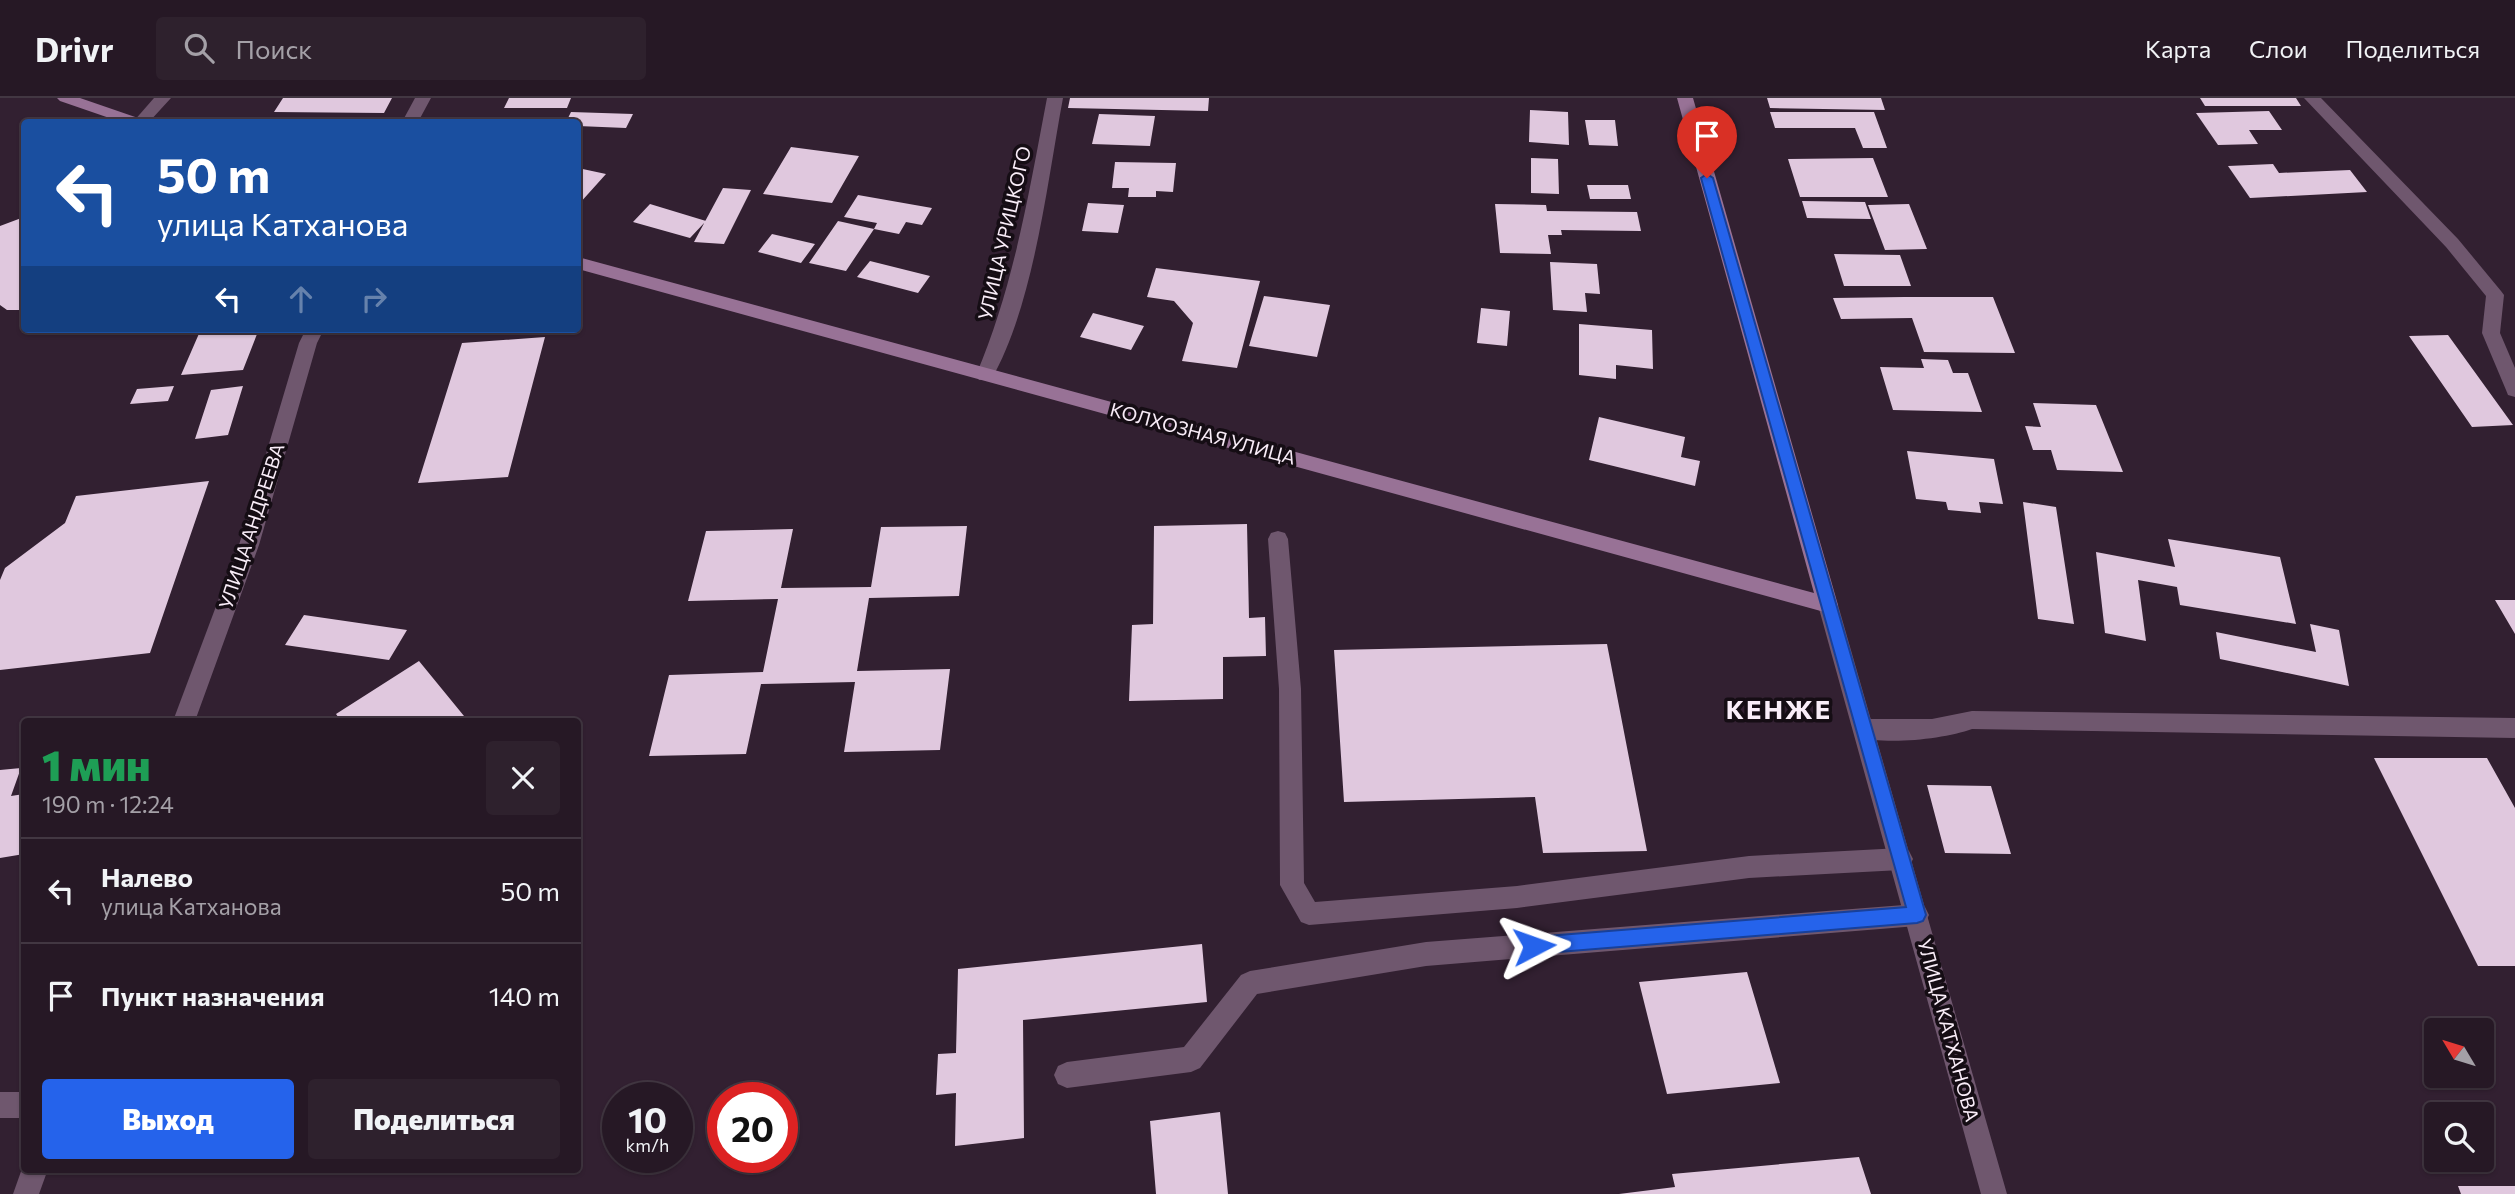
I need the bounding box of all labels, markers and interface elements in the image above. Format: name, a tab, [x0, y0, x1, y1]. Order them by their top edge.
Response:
search box	[156, 17, 646, 80]
text: Drivr	[35, 28, 114, 69]
icon: search	[180, 29, 218, 67]
text: Поиск	[236, 33, 312, 64]
text: Карта	[2145, 34, 2211, 63]
text: Слои	[2249, 34, 2307, 63]
text: Поделиться	[2345, 34, 2480, 63]
pin	[1677, 106, 1737, 178]
icon: arrive	[1688, 117, 1726, 155]
text: 50 m	[157, 143, 270, 203]
street label: УЛИЦА УРИЦКОГО	[973, 144, 1035, 322]
icon: left	[42, 147, 133, 238]
text: улица Катханова	[157, 203, 408, 243]
icon: left	[209, 280, 247, 318]
icon: ahead	[282, 280, 320, 318]
icon: right	[355, 280, 393, 318]
street label: КОЛХОЗНАЯ УЛИЦА	[1108, 397, 1298, 469]
street label: УЛИЦА АНДРЕЕВА	[213, 440, 289, 612]
district label: КЕНЖЕ	[1726, 693, 1832, 724]
text: 1 мин	[42, 738, 151, 790]
button: close	[486, 741, 560, 815]
text: 190 m · 12:24	[42, 790, 174, 818]
text: Налево	[101, 861, 193, 892]
icon: left	[42, 872, 80, 910]
text: 50 m	[500, 875, 560, 906]
text: улица Катханова	[101, 892, 282, 920]
position arrow	[1497, 909, 1571, 983]
street label: УЛИЦА КАТХАНОВА	[1914, 936, 1984, 1124]
icon: arrive	[42, 977, 80, 1015]
text: Пункт назначения	[101, 980, 325, 1011]
text: 140 m	[489, 980, 560, 1011]
north arrow	[2424, 1018, 2494, 1088]
map controls	[2424, 1018, 2494, 1172]
button: Выход	[42, 1079, 294, 1159]
button: Поделиться	[308, 1079, 560, 1159]
speed limit sign: 20	[707, 1082, 798, 1173]
text: 10	[628, 1097, 667, 1140]
button: search	[2424, 1102, 2494, 1172]
text: km/h	[626, 1134, 669, 1156]

